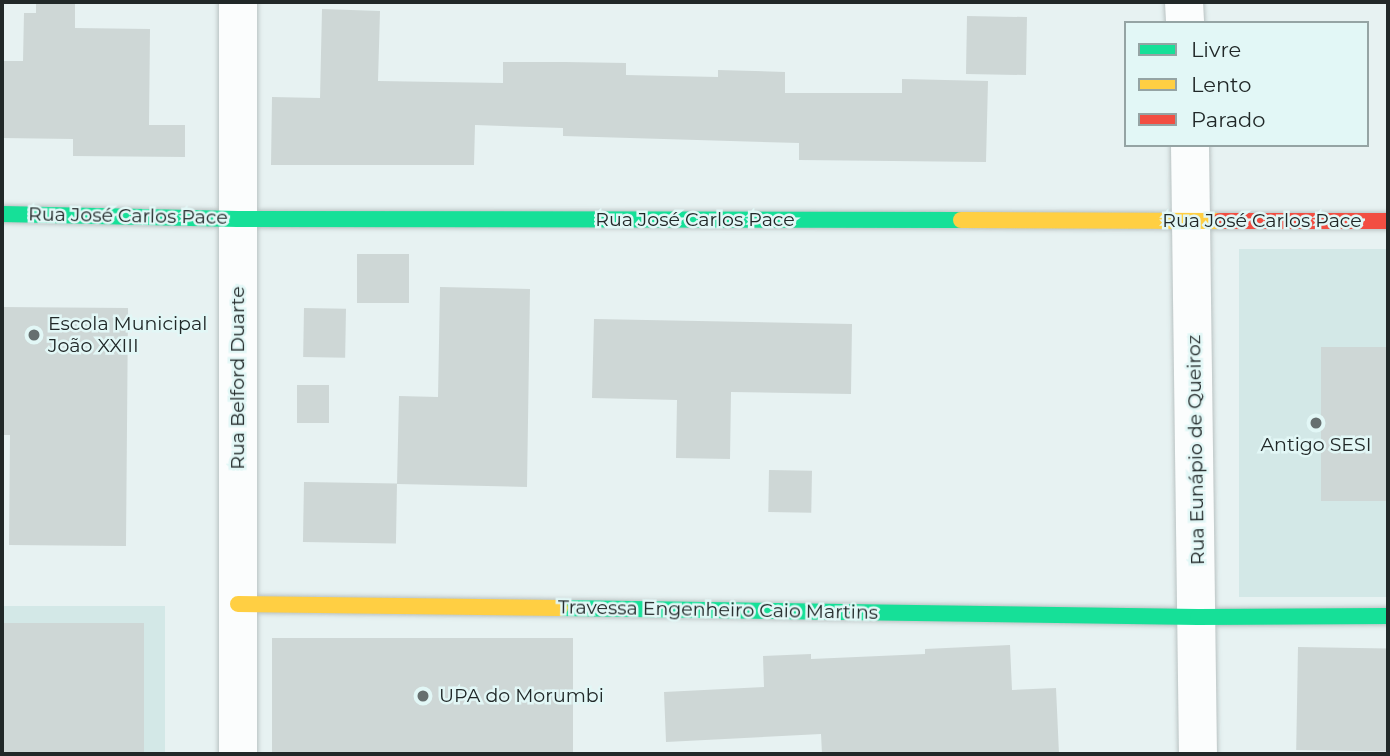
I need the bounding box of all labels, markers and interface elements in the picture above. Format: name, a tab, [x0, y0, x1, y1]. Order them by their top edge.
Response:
legend	[1124, 21, 1369, 147]
text: Livre	[1191, 37, 1241, 62]
text: Lento	[1191, 72, 1251, 97]
text: Parado	[1191, 107, 1266, 132]
street label: Rua José Carlos Pace	[28, 203, 228, 229]
street label: Rua José Carlos Pace	[595, 209, 795, 231]
street label: Rua José Carlos Pace	[1162, 210, 1362, 232]
street label: Rua Belford Duarte	[227, 286, 249, 470]
place label: Escola Municipal João XXIII	[48, 313, 207, 357]
marker: Escola Municipal João XXIII	[26, 327, 42, 343]
street label: Rua Eunápio de Queiroz	[1183, 335, 1209, 565]
marker: Antigo SESI	[1308, 415, 1324, 431]
place label: Antigo SESI	[1260, 434, 1372, 456]
street label: Travessa Engenheiro Caio Martins	[558, 596, 878, 624]
place label: UPA do Morumbi	[439, 685, 604, 707]
marker: UPA do Morumbi	[413, 686, 433, 706]

